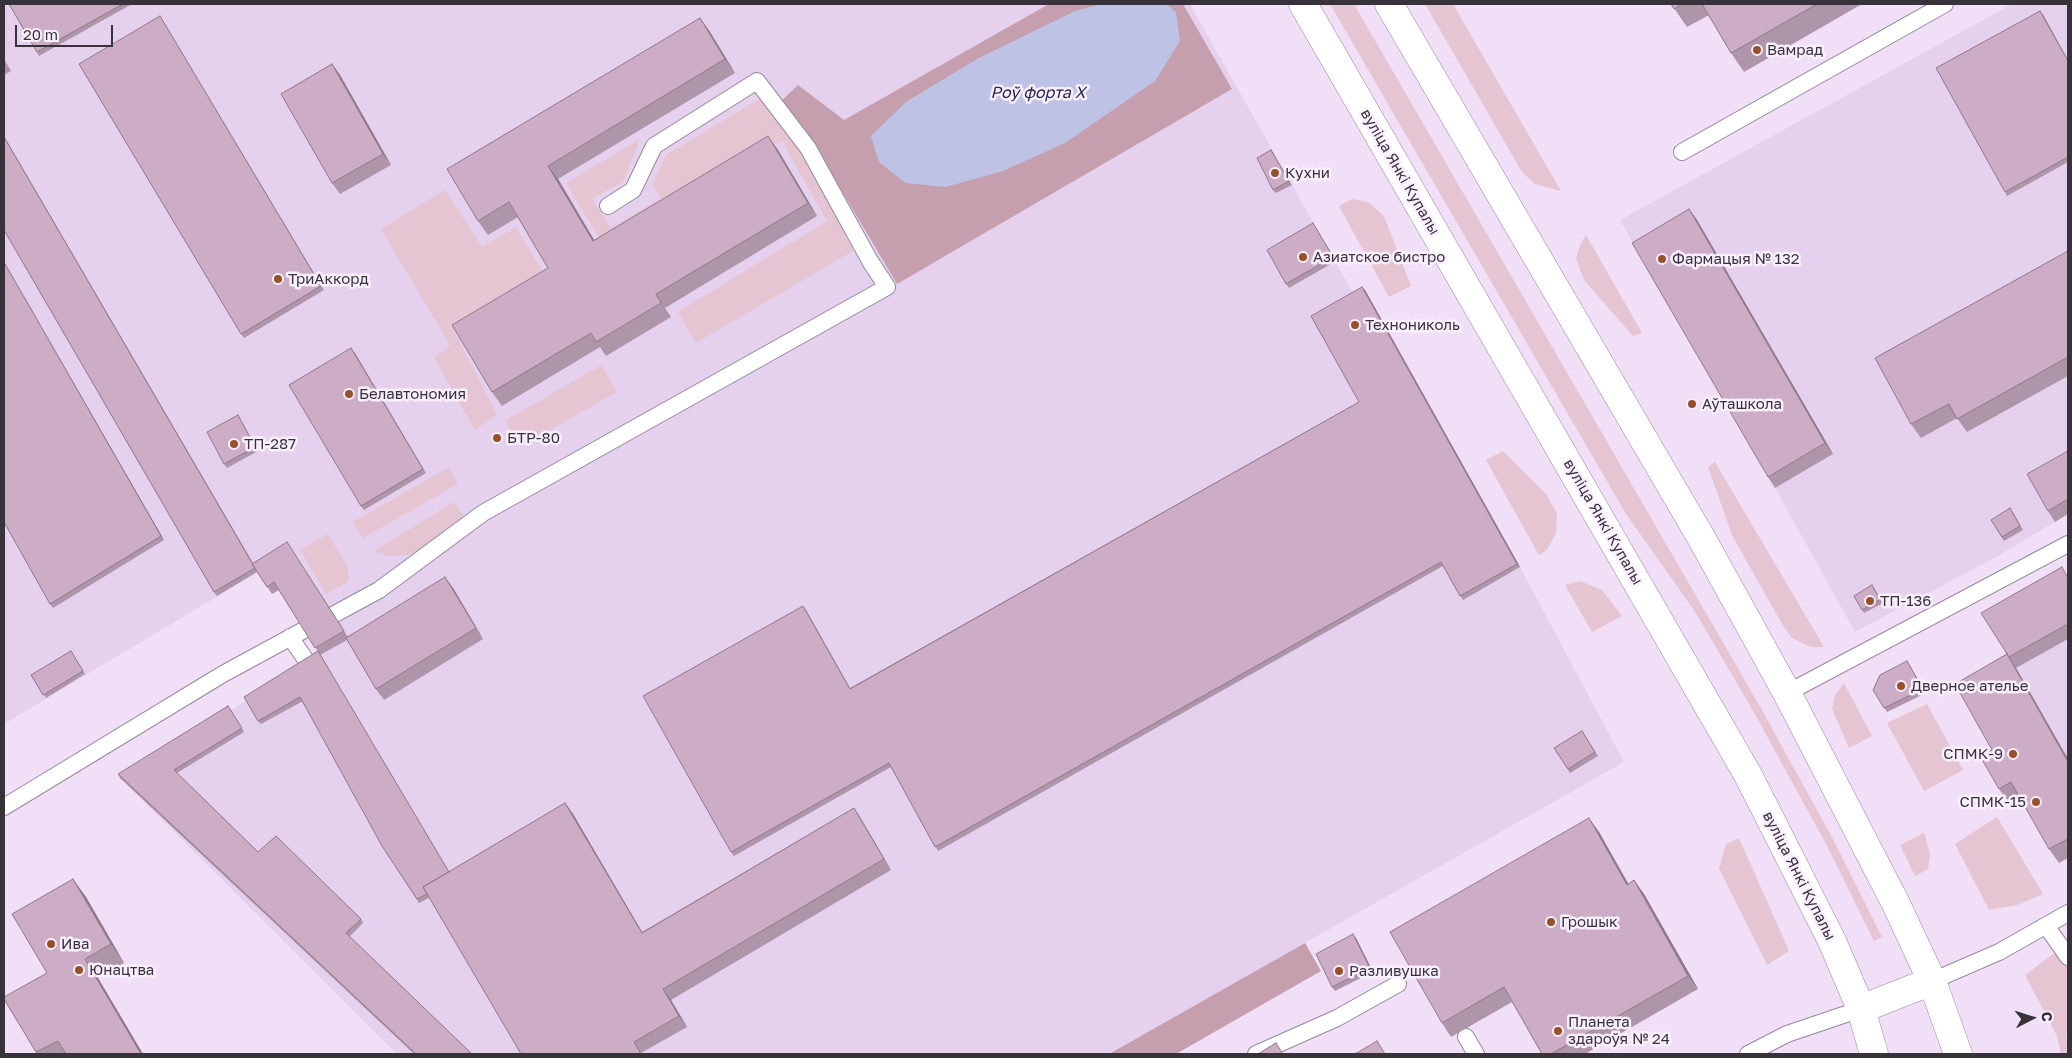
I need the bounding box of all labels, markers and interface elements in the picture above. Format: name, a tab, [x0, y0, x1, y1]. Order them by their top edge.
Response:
scale bar	[18, 15, 115, 47]
text: 20 m	[23, 25, 58, 43]
place label: Вамрад	[1767, 41, 1823, 59]
marker: Вамрад	[1751, 44, 1763, 56]
water label: Роў форта X	[991, 83, 1085, 103]
street label: вуліца Янкі Купалы	[1357, 106, 1443, 238]
place label: Кухни	[1285, 164, 1330, 182]
marker: Кухни	[1269, 167, 1281, 179]
place label: Азиатское бистро	[1313, 248, 1445, 266]
place label: Фармацыя № 132	[1672, 250, 1799, 268]
marker: Азиатское бистро	[1297, 251, 1309, 263]
marker: Фармацыя № 132	[1656, 253, 1668, 265]
place label: ТриАккорд	[288, 270, 368, 288]
marker: ТриАккорд	[272, 273, 284, 285]
place label: Технониколь	[1365, 316, 1460, 334]
marker: Технониколь	[1349, 319, 1361, 331]
place label: Белавтономия	[359, 385, 466, 403]
marker: Белавтономия	[343, 388, 355, 400]
place label: Аўташкола	[1702, 395, 1782, 413]
marker: Аўташкола	[1686, 398, 1698, 410]
place label: БТР-80	[507, 429, 560, 447]
marker: БТР-80	[491, 432, 503, 444]
place label: ТП-287	[244, 435, 296, 453]
marker: ТП-287	[228, 438, 240, 450]
street label: вуліца Янкі Купалы	[1560, 456, 1646, 588]
place label: ТП-136	[1880, 592, 1931, 610]
marker: ТП-136	[1864, 595, 1876, 607]
place label: Дверное ателье	[1911, 677, 2029, 695]
marker: Дверное ателье	[1895, 680, 1907, 692]
place label: СПМК-9	[1943, 745, 2003, 763]
marker: СПМК-9	[2007, 748, 2019, 760]
place label: СПМК-15	[1959, 793, 2026, 811]
marker: СПМК-15	[2030, 796, 2042, 808]
street label: вуліца Янкі Купалы	[1759, 809, 1839, 943]
place label: Грошык	[1561, 913, 1618, 931]
marker: Грошык	[1545, 916, 1557, 928]
place label: Ива	[61, 935, 89, 953]
marker: Ива	[45, 938, 57, 950]
place label: Юнацтва	[89, 961, 154, 979]
place label: Разливушка	[1349, 962, 1439, 980]
marker: Юнацтва	[73, 964, 85, 976]
marker: Разливушка	[1333, 965, 1345, 977]
north arrow	[2007, 993, 2057, 1043]
text: С	[2039, 1011, 2056, 1022]
place label: Планета здароўя № 24	[1568, 1013, 1670, 1048]
marker: Планета здароўя № 24	[1552, 1025, 1564, 1037]

